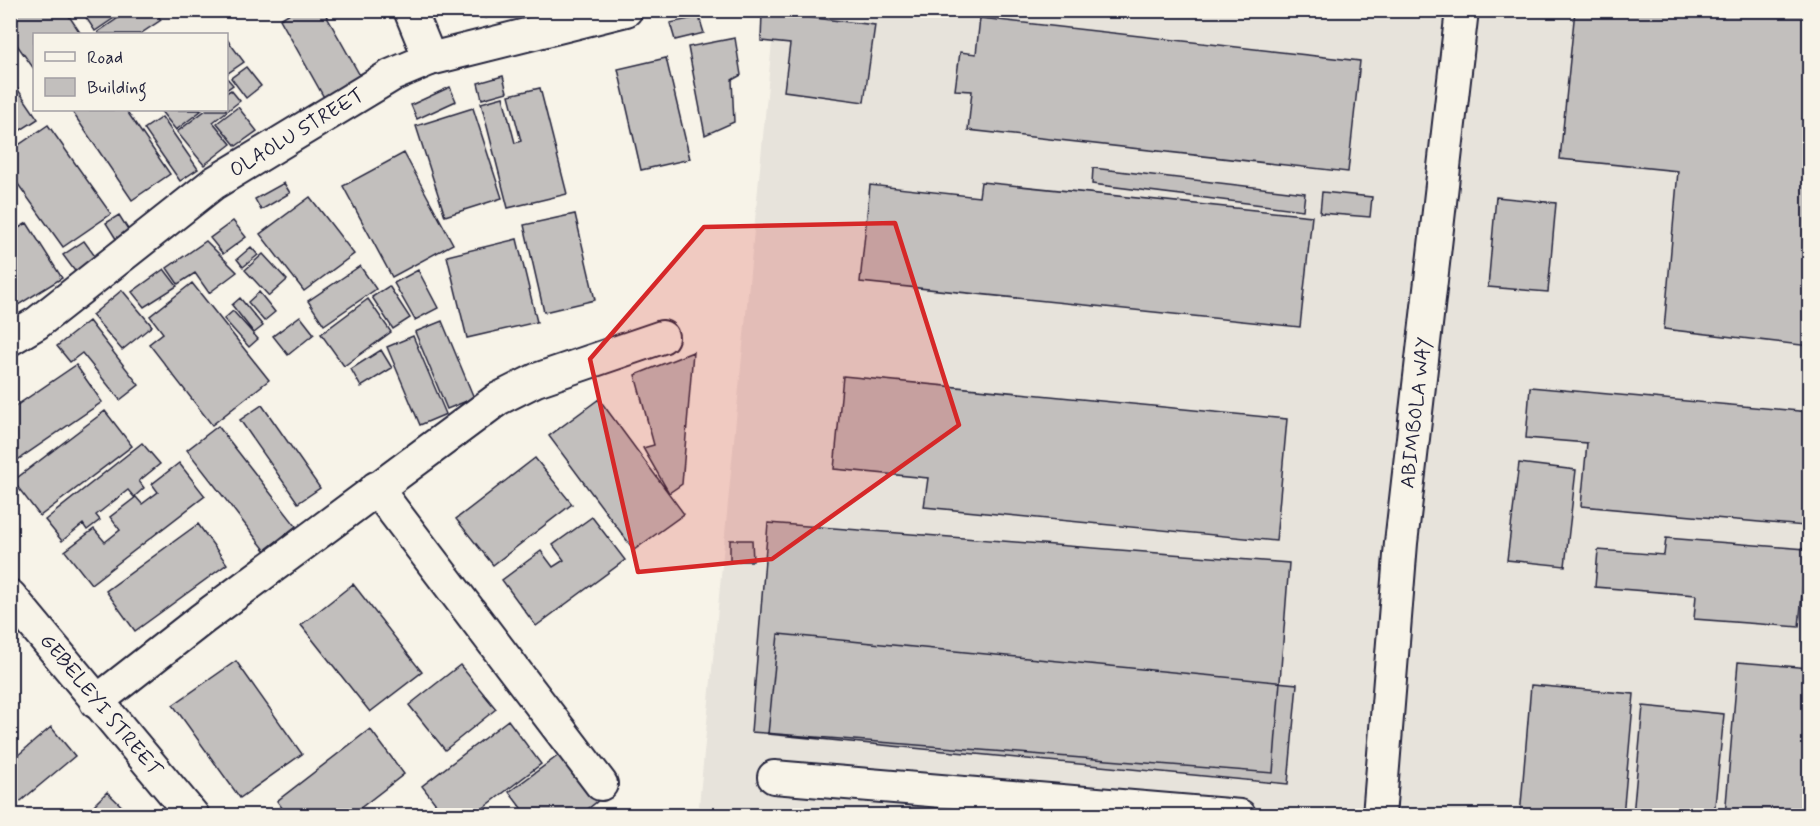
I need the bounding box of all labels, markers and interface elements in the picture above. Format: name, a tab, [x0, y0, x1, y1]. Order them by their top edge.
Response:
legend	[33, 33, 228, 111]
text: Road	[87, 46, 123, 70]
text: Building	[87, 76, 147, 102]
street label: OLAOLU STREET	[225, 82, 369, 184]
street label: ABIMBOLA WAY	[1394, 336, 1438, 490]
street label: GEBELEYI STREET	[33, 628, 169, 783]

